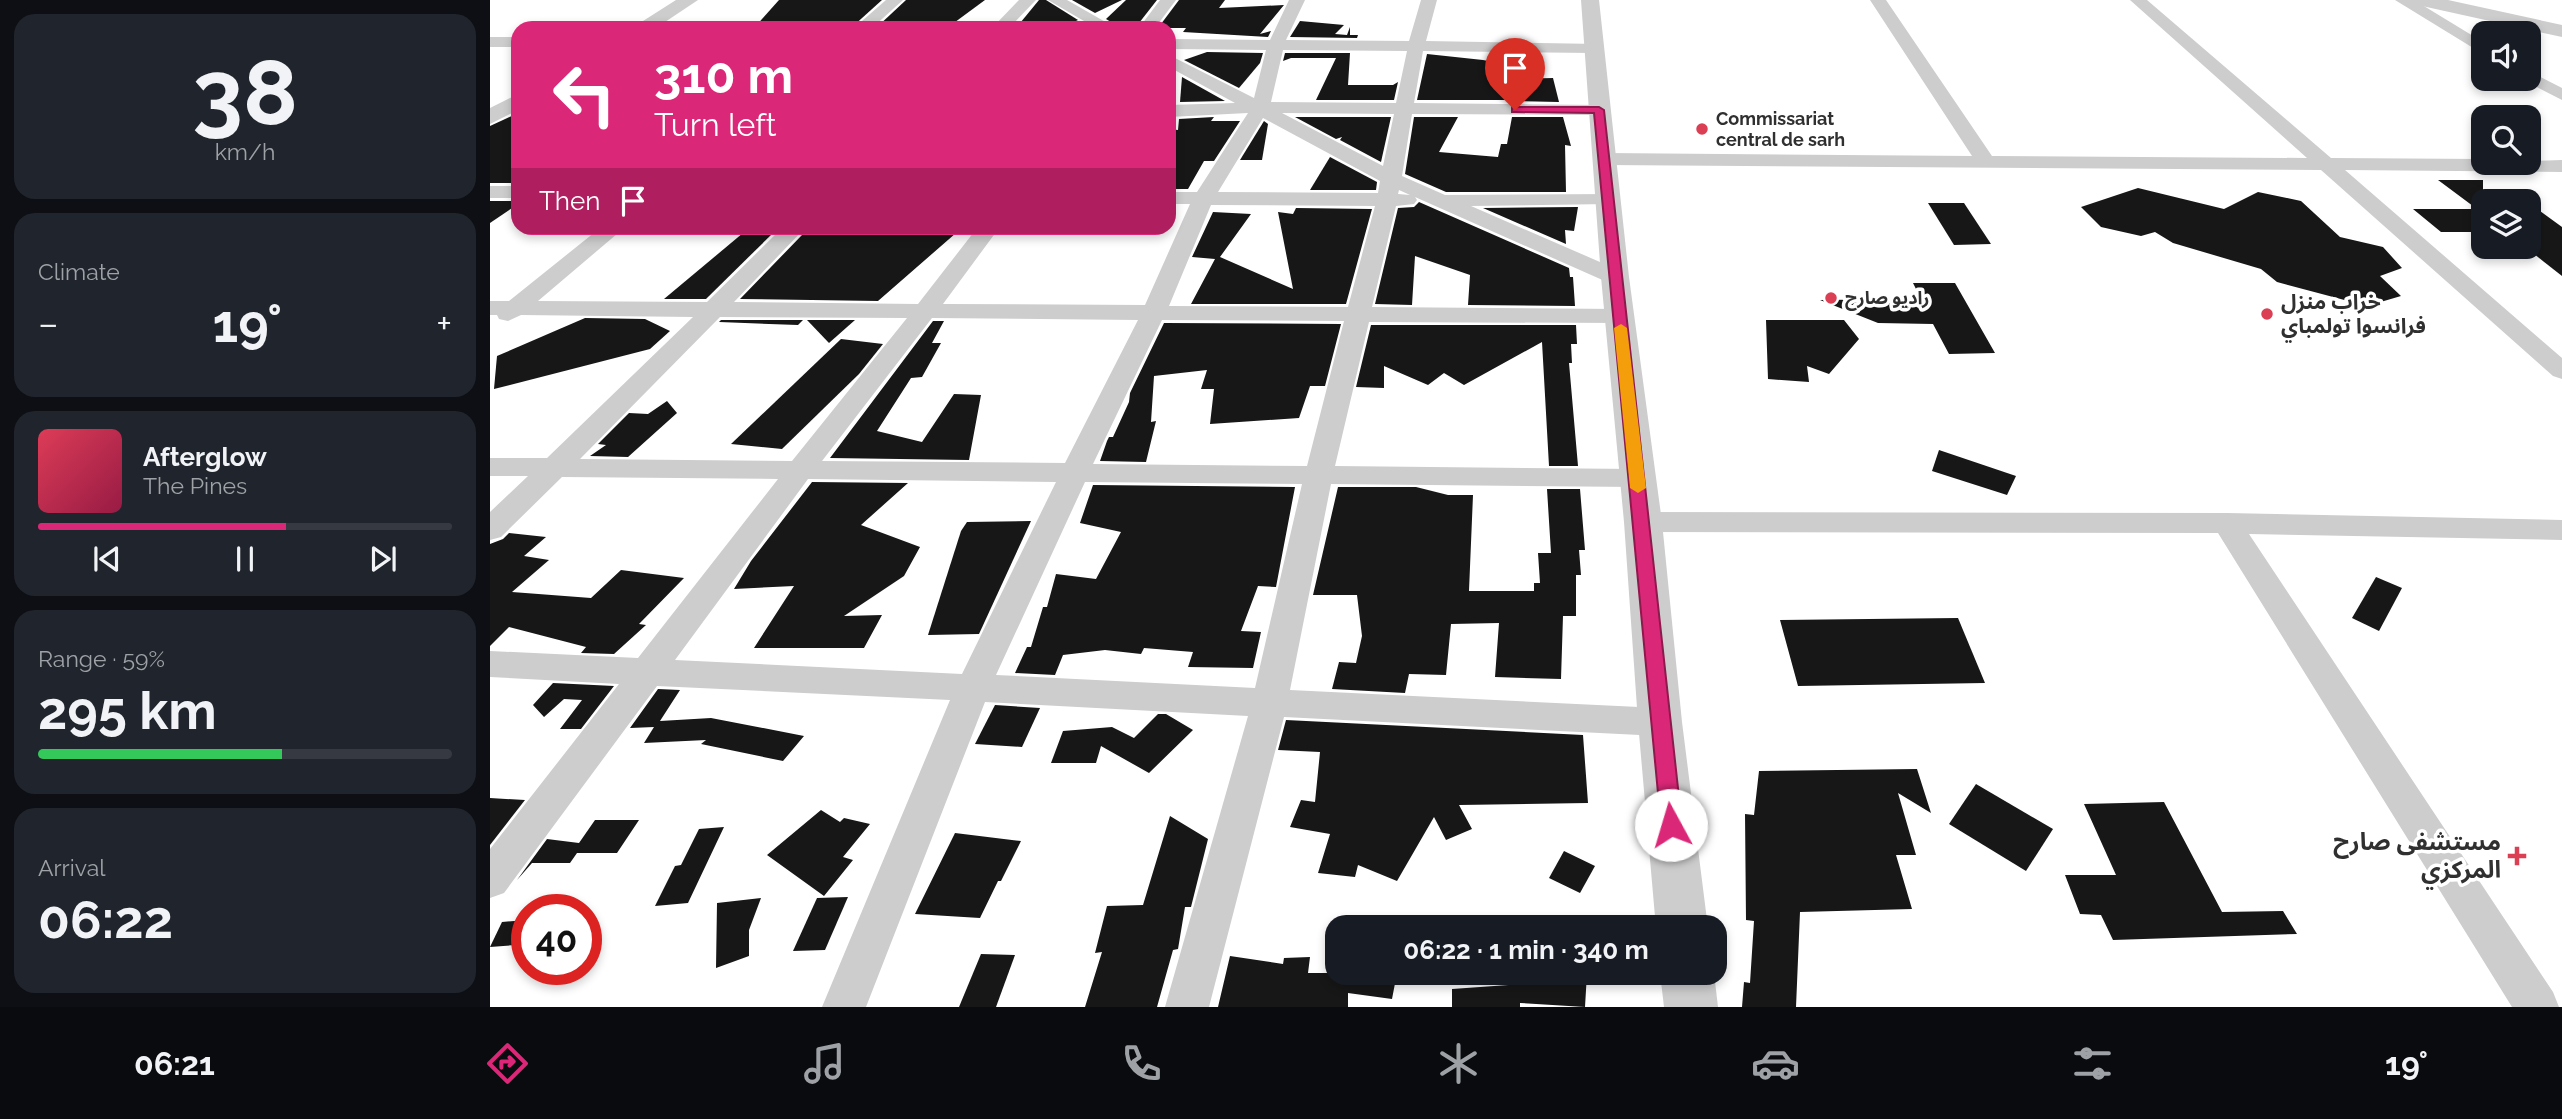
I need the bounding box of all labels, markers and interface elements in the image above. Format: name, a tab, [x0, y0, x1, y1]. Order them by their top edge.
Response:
map controls	[2471, 21, 2541, 259]
button: sound	[2471, 21, 2541, 91]
pin	[1485, 38, 1545, 110]
text: 38	[192, 39, 298, 146]
text: 310 m	[654, 47, 793, 104]
icon: left	[539, 49, 630, 140]
icon: arrive	[1496, 49, 1534, 87]
button: search	[2471, 105, 2541, 175]
text: Turn left	[654, 106, 776, 143]
place label: Commissariat central de sarh	[1716, 108, 1845, 150]
marker: Commissariat central de sarh	[1694, 121, 1710, 137]
text: km/h	[215, 138, 275, 165]
icon: arrive	[614, 182, 652, 220]
text: Then	[539, 186, 600, 216]
button: layers	[2471, 189, 2541, 259]
text: Climate	[38, 258, 120, 285]
place label: راديو صارح	[1845, 287, 1929, 311]
place label: خراب منزل فرانسوا تولمباي	[2281, 289, 2426, 343]
marker: راديو صارح	[1823, 290, 1839, 306]
text: 19°	[213, 293, 282, 354]
text: −	[38, 301, 58, 346]
text: +	[436, 301, 452, 346]
marker: خراب منزل فرانسوا تولمباي	[2259, 306, 2275, 322]
text: Afterglow	[143, 442, 267, 472]
text: The Pines	[143, 472, 247, 499]
icon: previous	[88, 540, 126, 578]
icon: pause	[226, 540, 264, 578]
icon: next	[364, 540, 402, 578]
text: Range · 59%	[38, 645, 165, 672]
text: 295 km	[38, 680, 217, 741]
position arrow	[1634, 788, 1708, 862]
place label: مستشفى صارح المركزي	[2333, 827, 2501, 890]
marker: مستشفى صارح المركزي	[2507, 846, 2527, 866]
text: Arrival	[38, 854, 105, 881]
text: 06:22	[38, 889, 173, 950]
speed limit sign: 40	[511, 894, 602, 985]
text: 06:22 · 1 min · 340 m	[1403, 935, 1649, 965]
icon: directions	[483, 1039, 532, 1088]
icon: music	[800, 1039, 849, 1088]
icon: phone	[1117, 1039, 1166, 1088]
icon: climate	[1434, 1039, 1483, 1088]
icon: car	[1751, 1039, 1800, 1088]
icon: filters	[2068, 1039, 2117, 1088]
text: 06:21	[134, 1045, 215, 1082]
text: 19°	[2385, 1045, 2428, 1082]

